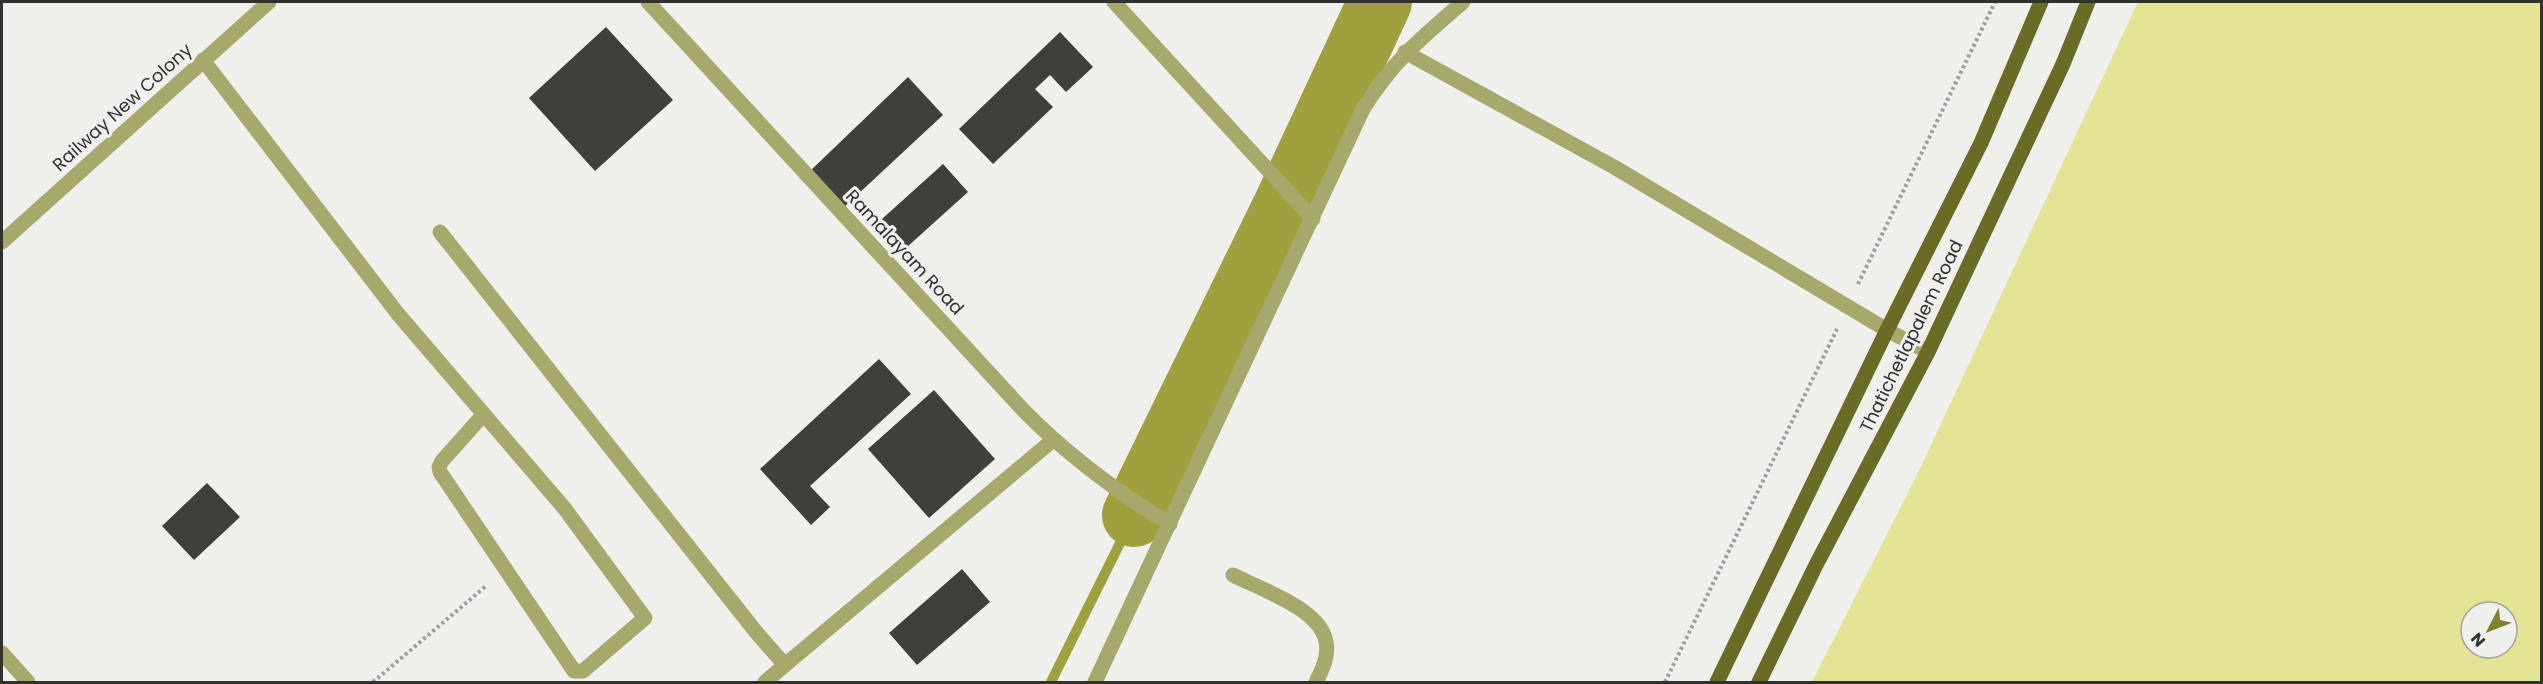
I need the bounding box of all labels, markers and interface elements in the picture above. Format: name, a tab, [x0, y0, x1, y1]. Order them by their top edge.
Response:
street label: Railway New Colony	[47, 37, 197, 177]
street label: Ramalayam Road	[840, 184, 970, 320]
street label: Thatichetlapalem Road	[1853, 236, 1969, 436]
north arrow	[2459, 600, 2519, 660]
text: N	[2466, 628, 2491, 652]

